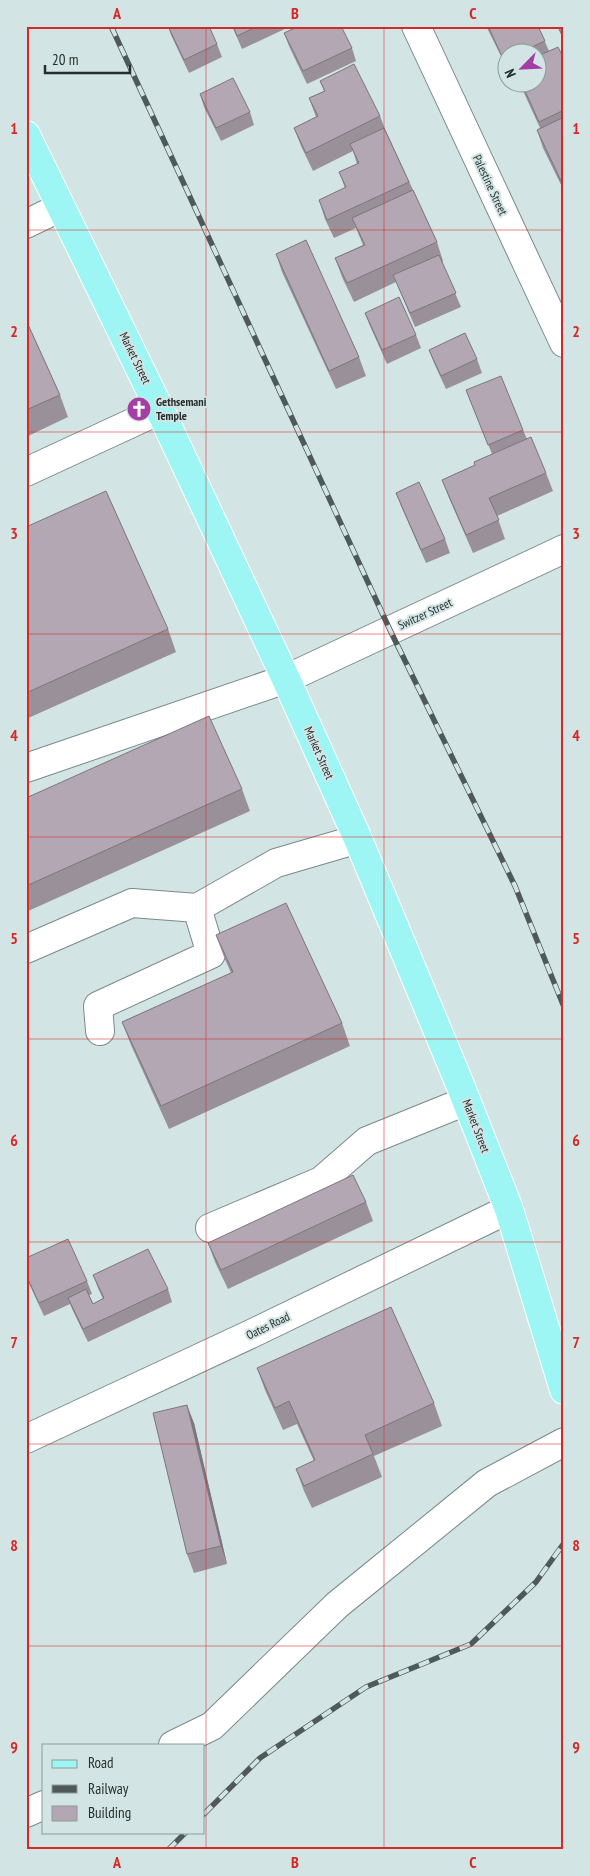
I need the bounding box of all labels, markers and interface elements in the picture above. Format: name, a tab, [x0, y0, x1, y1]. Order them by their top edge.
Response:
text: A	[112, 3, 122, 23]
text: B	[291, 3, 299, 23]
text: C	[469, 3, 477, 23]
scale bar	[45, 42, 130, 74]
north arrow	[498, 42, 548, 92]
text: 20 m	[52, 50, 78, 69]
text: N	[500, 66, 520, 80]
text: 1	[10, 118, 18, 138]
text: 1	[572, 118, 580, 138]
street label: Palestine Street	[470, 152, 511, 218]
text: 2	[10, 321, 18, 341]
text: 2	[572, 321, 580, 341]
street label: Market Street	[116, 329, 155, 387]
place label: Gethsemani Temple	[156, 394, 207, 423]
church icon: Gethsemani Temple	[126, 396, 152, 422]
text: 3	[10, 523, 18, 543]
text: 3	[572, 523, 580, 543]
street label: Switzer Street	[395, 594, 455, 633]
street label: Market Street	[301, 724, 338, 782]
text: 4	[10, 725, 18, 745]
text: 4	[572, 725, 580, 745]
text: 5	[10, 928, 18, 948]
text: 5	[572, 928, 580, 948]
street label: Market Street	[459, 1097, 494, 1155]
text: 6	[10, 1130, 18, 1150]
text: 6	[572, 1130, 580, 1150]
street label: Oates Road	[244, 1309, 292, 1343]
text: 7	[10, 1332, 18, 1352]
text: 7	[572, 1332, 580, 1352]
text: 8	[10, 1535, 18, 1555]
text: 8	[572, 1535, 580, 1555]
text: 9	[10, 1737, 18, 1757]
text: 9	[572, 1737, 580, 1757]
legend	[42, 1744, 205, 1834]
text: Road	[88, 1753, 114, 1772]
text: Railway	[88, 1779, 129, 1798]
text: Building	[88, 1803, 131, 1822]
text: A	[112, 1852, 122, 1872]
text: B	[291, 1852, 299, 1872]
text: C	[469, 1852, 477, 1872]

